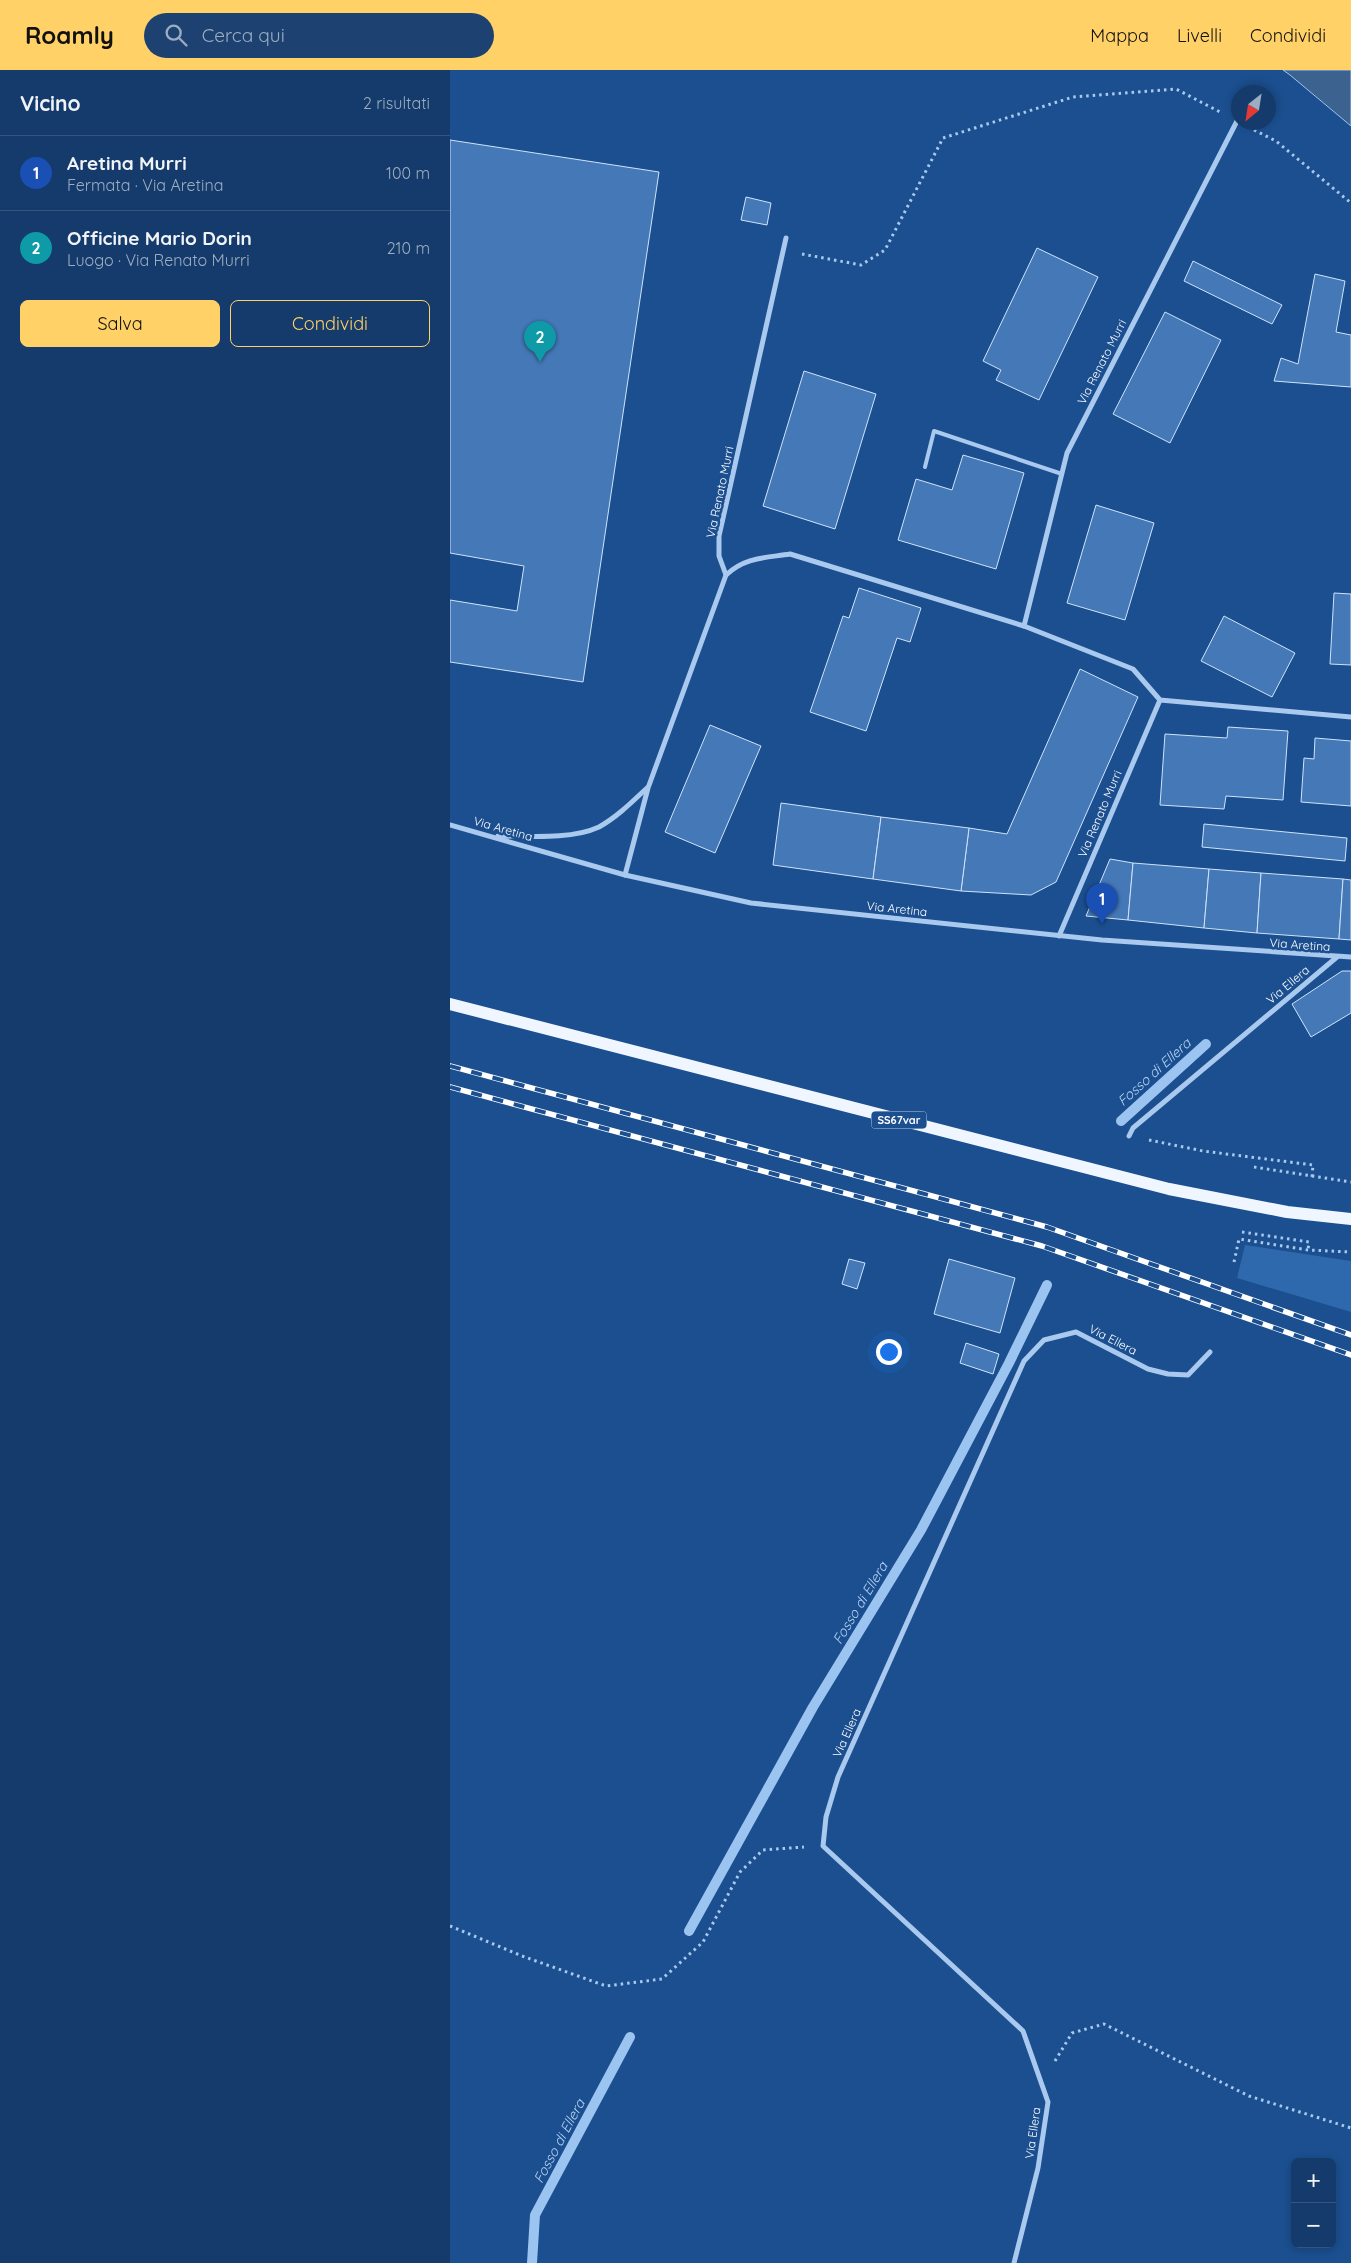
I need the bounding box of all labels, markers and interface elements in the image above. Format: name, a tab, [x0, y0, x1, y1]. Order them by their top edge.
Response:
search box	[144, 13, 494, 58]
text: Roamly	[25, 20, 114, 50]
icon: search	[162, 21, 190, 49]
text: Cerca qui	[202, 23, 285, 47]
text: Mappa	[1090, 24, 1149, 47]
text: Livelli	[1177, 24, 1222, 47]
text: Condividi	[1250, 24, 1326, 47]
north arrow	[1231, 85, 1276, 130]
text: Vicino	[20, 90, 81, 116]
text: 2 risultati	[363, 93, 430, 113]
text: Aretina Murri	[67, 151, 187, 175]
text: 1	[33, 163, 39, 183]
text: 100 m	[386, 163, 430, 183]
text: Fermata · Via Aretina	[67, 175, 223, 195]
text: Officine Mario Dorin	[67, 226, 252, 250]
text: 2	[31, 238, 41, 258]
text: 210 m	[387, 238, 430, 258]
text: Luogo · Via Renato Murri	[67, 250, 250, 270]
button: Salva	[20, 300, 220, 347]
button: Condividi	[230, 300, 430, 347]
street label: Via Renato Murri	[1074, 317, 1129, 407]
pin: 2	[524, 321, 556, 362]
street label: Via Renato Murri	[702, 445, 737, 539]
street label: Via Renato Murri	[1074, 768, 1125, 860]
street label: Via Aretina	[472, 813, 534, 844]
pin: 1	[1086, 883, 1118, 924]
street label: Via Aretina	[866, 898, 928, 919]
street label: Via Aretina	[1269, 935, 1331, 954]
street label: Via Ellera	[1263, 962, 1312, 1007]
water label: Fosso di Ellera	[1114, 1033, 1196, 1110]
road number: SS67var	[872, 1112, 926, 1128]
street label: Via Ellera	[1087, 1321, 1140, 1358]
your location	[876, 1339, 902, 1365]
water label: Fosso di Ellera	[828, 1557, 892, 1647]
street label: Via Ellera	[829, 1706, 864, 1760]
water label: Fosso di Ellera	[529, 2094, 589, 2186]
street label: Via Ellera	[1021, 2106, 1044, 2160]
map controls	[1291, 2158, 1336, 2248]
button: +	[1291, 2158, 1336, 2203]
button: −	[1291, 2203, 1336, 2248]

